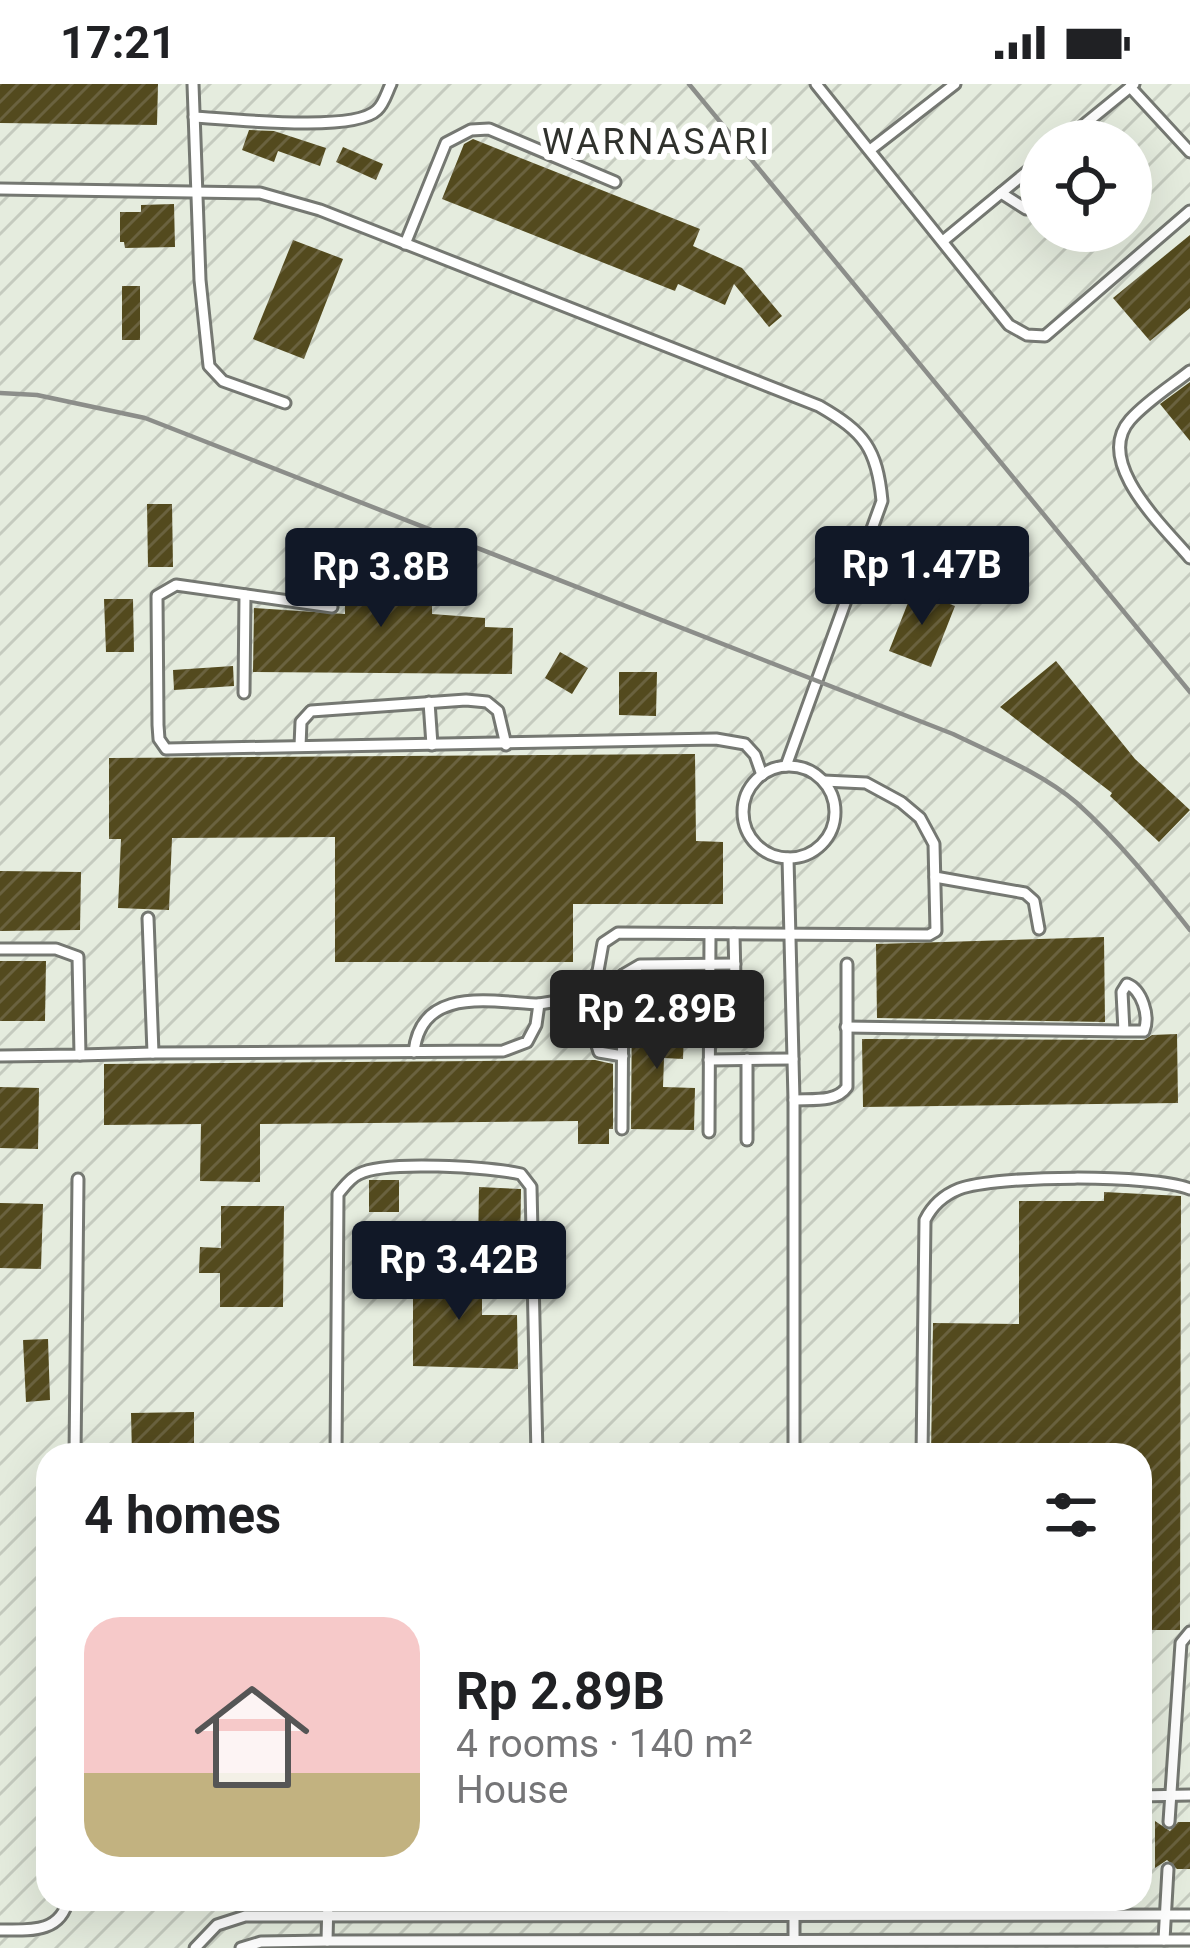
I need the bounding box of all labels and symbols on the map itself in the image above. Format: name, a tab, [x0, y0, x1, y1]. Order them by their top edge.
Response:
district label: WARNASARI	[542, 121, 772, 163]
pin: Rp 1.47B	[798, 526, 1046, 628]
pin: Rp 3.8B	[270, 528, 492, 630]
pin: Rp 2.89B	[533, 970, 781, 1072]
pin: Rp 3.42B	[335, 1221, 583, 1323]

